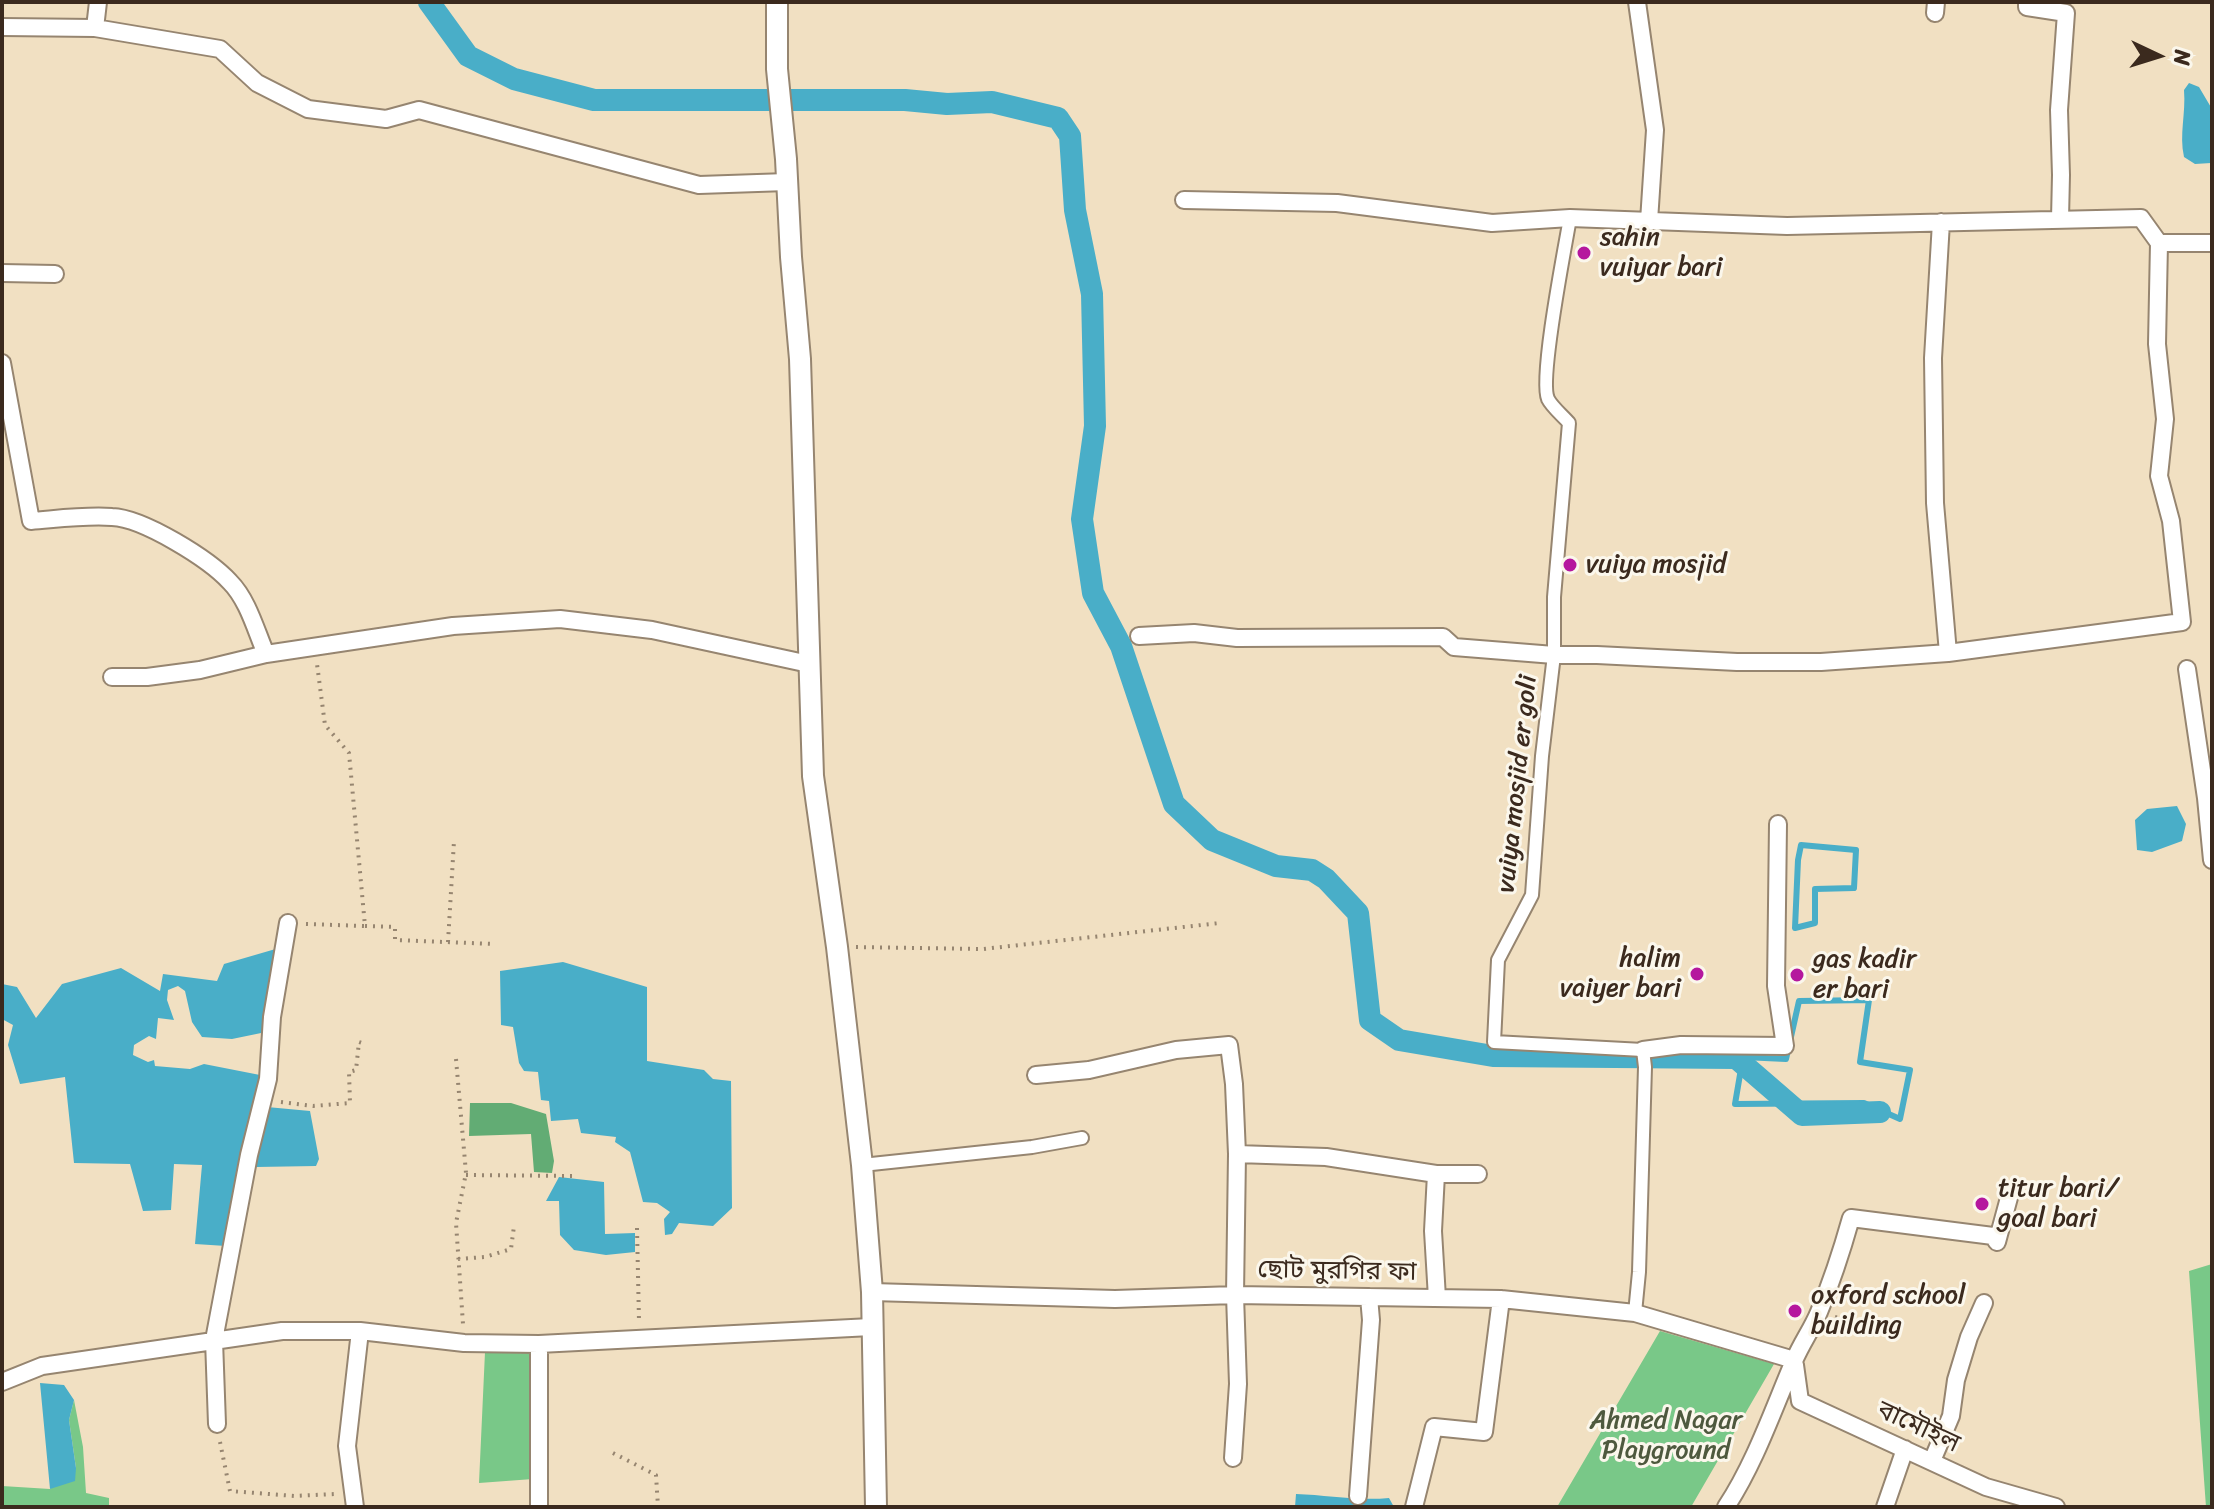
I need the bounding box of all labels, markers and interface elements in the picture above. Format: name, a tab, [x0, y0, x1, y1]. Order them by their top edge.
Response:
north arrow	[2118, 16, 2198, 96]
text: N	[2162, 49, 2202, 67]
place label: sahin vuiyar bari	[1600, 222, 1722, 284]
marker: sahin vuiyar bari	[1575, 244, 1593, 262]
place label: vuiya mosjid	[1586, 549, 1726, 581]
marker: vuiya mosjid	[1561, 556, 1579, 574]
street label: vuiya mosjid er goli	[1491, 674, 1545, 894]
place label: halim vaiyer bari	[1560, 943, 1681, 1004]
place label: gas kadir er bari	[1813, 944, 1916, 1006]
marker: halim vaiyer bari	[1688, 965, 1706, 983]
marker: gas kadir er bari	[1788, 966, 1806, 984]
place label: titur bari/ goal bari	[1998, 1173, 2117, 1234]
marker: titur bari/ goal bari	[1973, 1195, 1991, 1213]
street label: ছোট মুরগির ফা	[1257, 1255, 1417, 1289]
place label: oxford school building	[1811, 1280, 1965, 1342]
marker: oxford school building	[1786, 1302, 1804, 1320]
street label: বামৌইল	[1872, 1395, 1964, 1461]
park label: Ahmed Nagar Playground	[1590, 1405, 1742, 1466]

